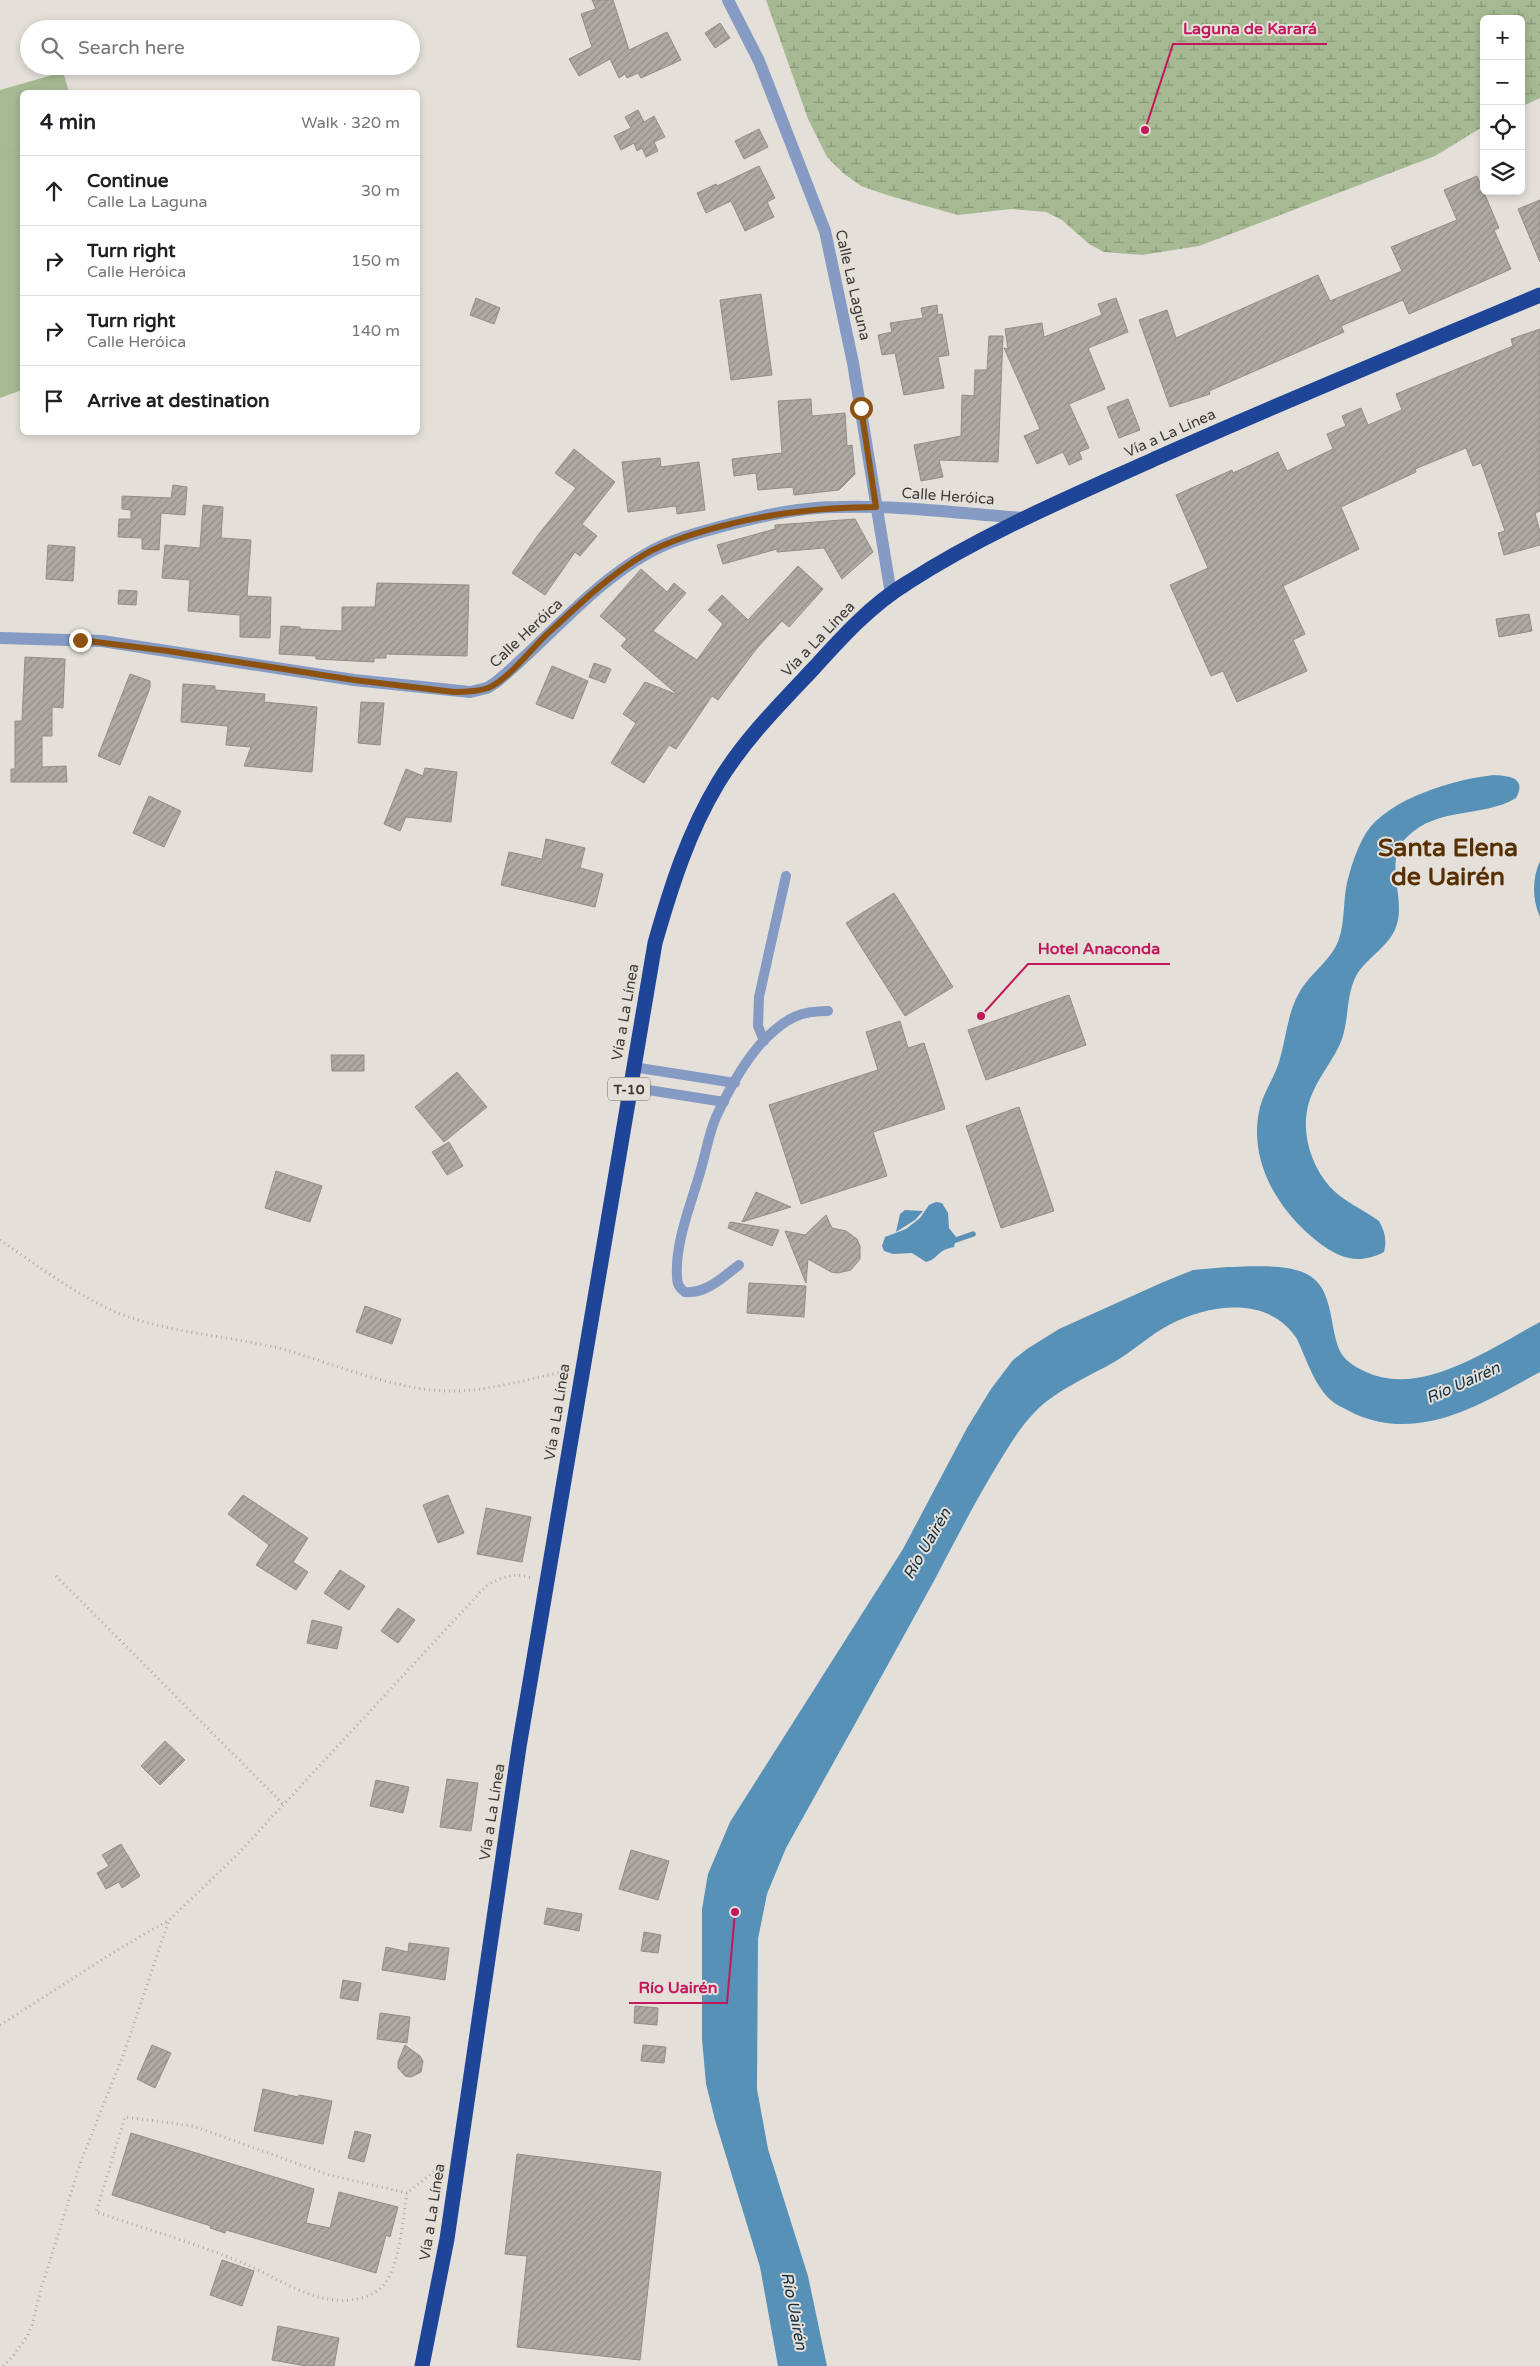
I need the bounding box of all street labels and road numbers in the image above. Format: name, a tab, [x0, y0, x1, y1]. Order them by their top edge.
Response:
street label: Calle La Laguna	[832, 228, 874, 342]
street label: Vía a La Línea	[1122, 405, 1218, 461]
street label: Calle Heróica	[901, 484, 995, 508]
street label: Calle Heróica	[486, 595, 566, 671]
street label: Vía a La Línea	[777, 597, 859, 681]
street label: Vía a La Línea	[608, 962, 642, 1062]
road number: T-10	[608, 1078, 650, 1100]
street label: Vía a La Línea	[540, 1362, 574, 1462]
street label: Vía a La Línea	[475, 1762, 509, 1862]
street label: Vía a La Línea	[415, 2162, 449, 2262]

